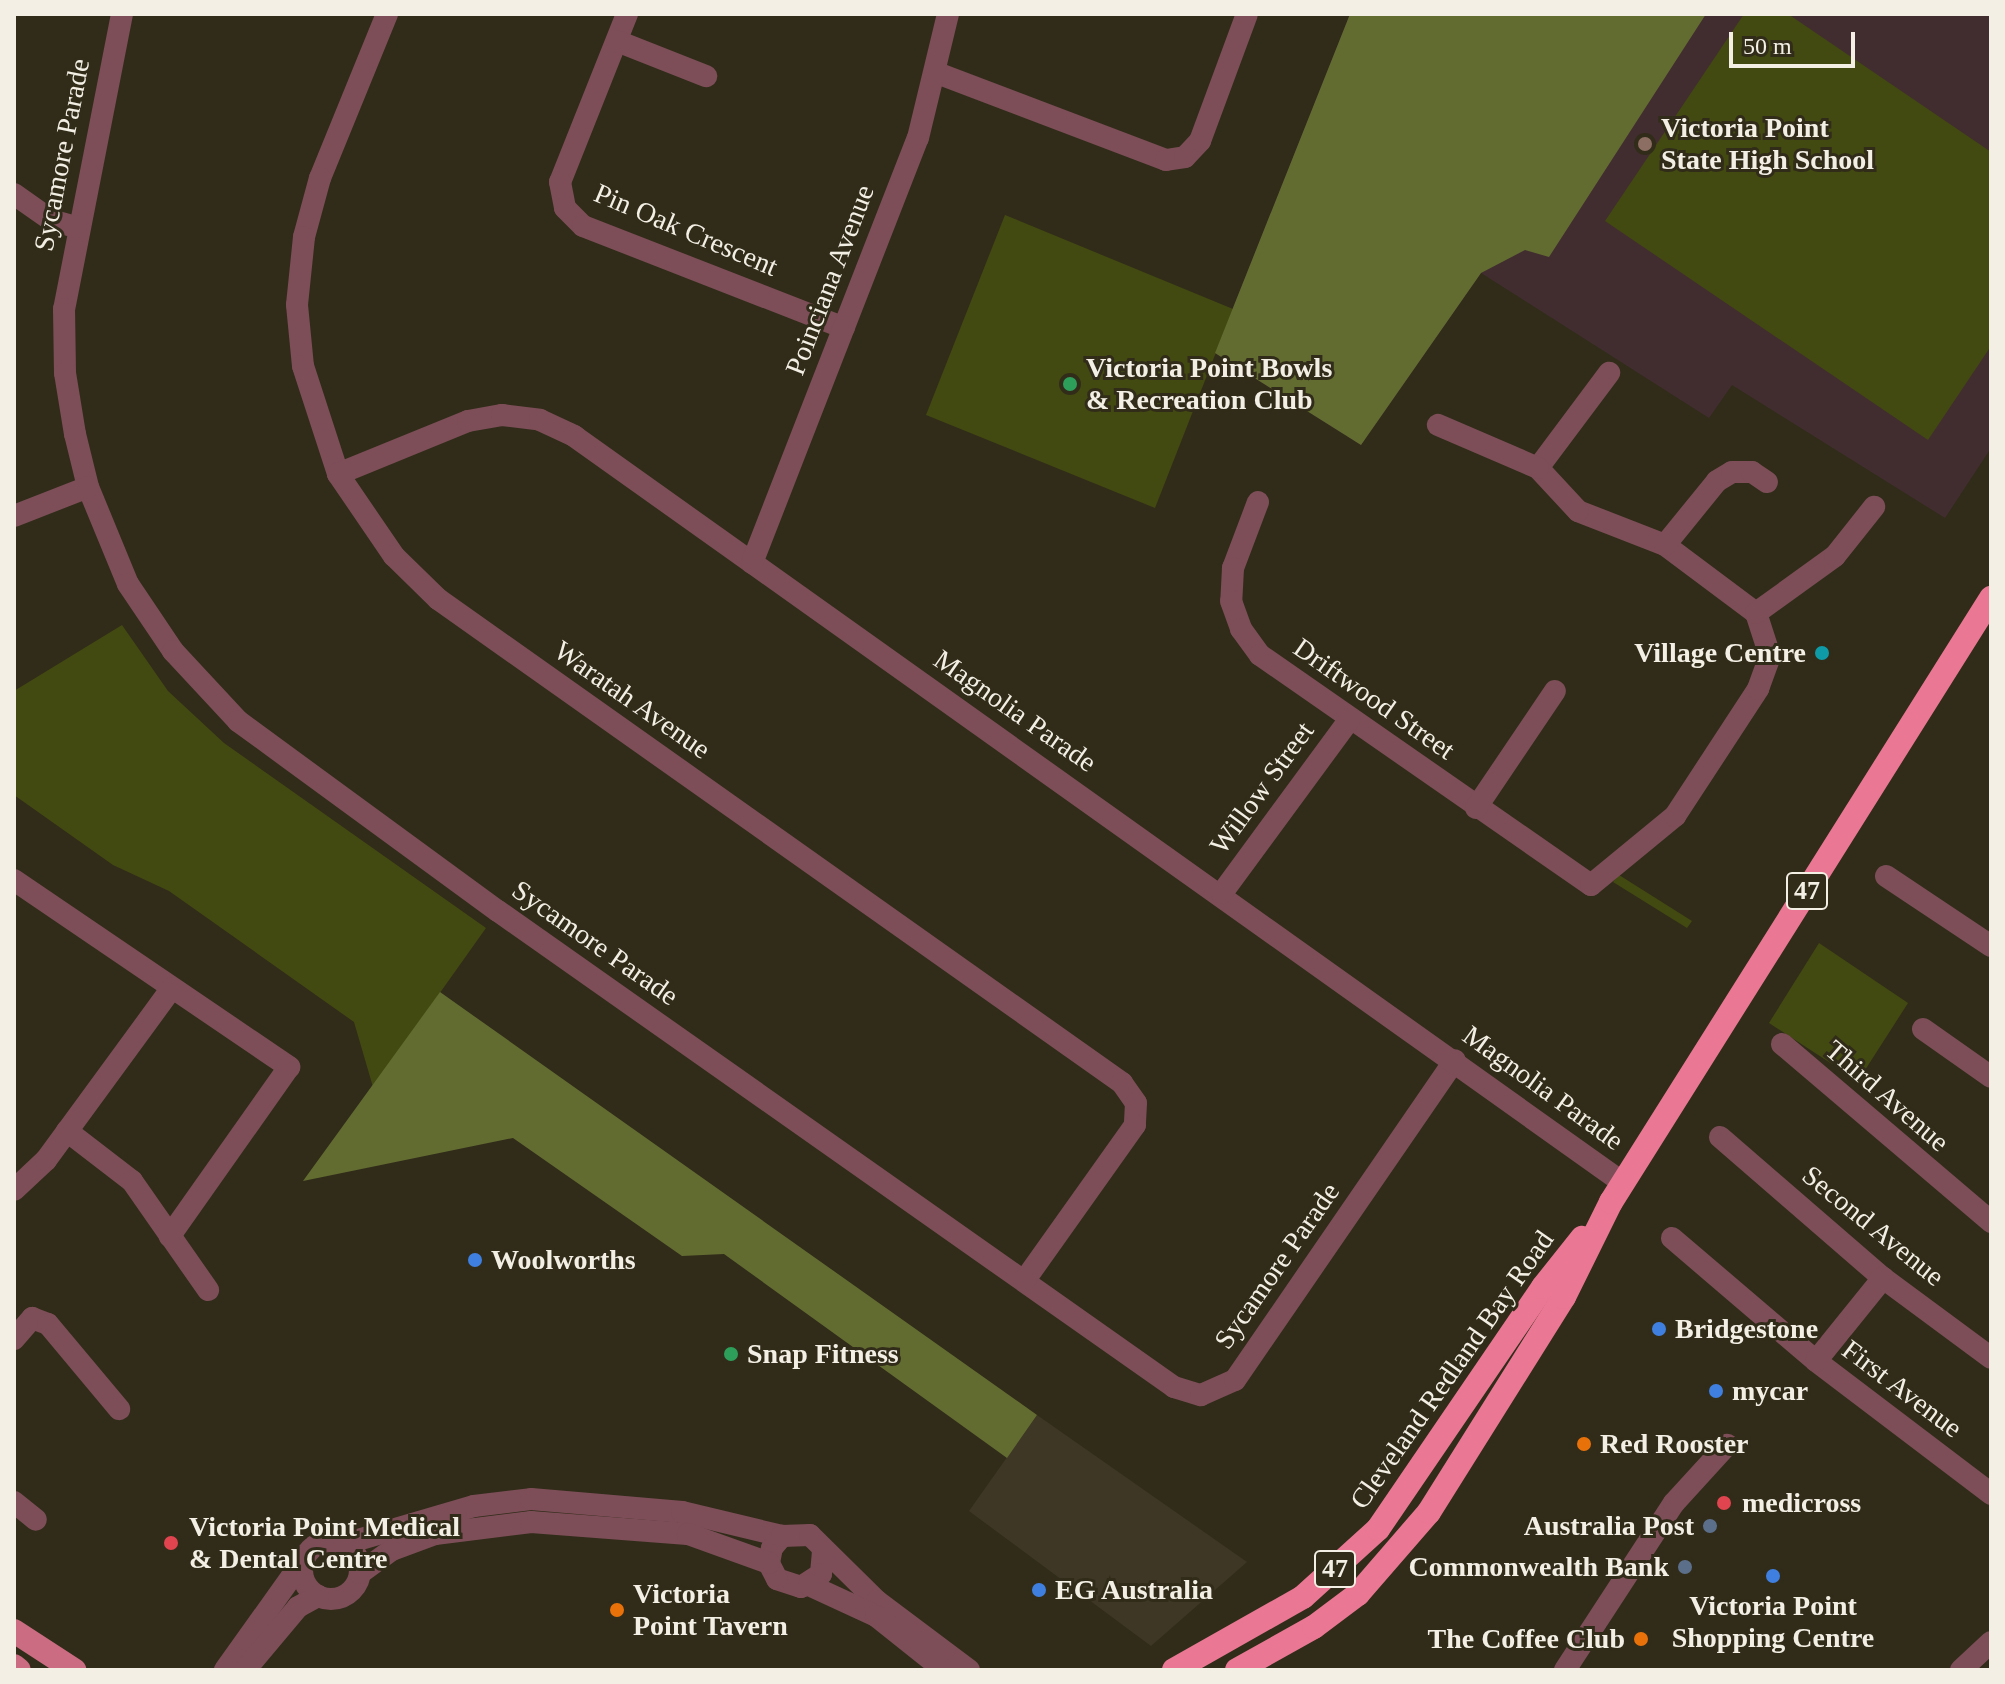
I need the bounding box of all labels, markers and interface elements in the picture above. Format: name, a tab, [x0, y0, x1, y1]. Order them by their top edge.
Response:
scale bar	[1733, 16, 1859, 66]
text: 50 m	[1743, 33, 1792, 59]
street label: Sycamore Parade	[27, 56, 97, 254]
place label: Victoria Point State High School	[1661, 111, 1874, 177]
marker: Victoria Point State High School	[1636, 135, 1654, 153]
street label: Pin Oak Crescent	[589, 176, 783, 284]
street label: Poinciana Avenue	[778, 179, 882, 381]
place label: Victoria Point Bowls & Recreation Club	[1086, 351, 1332, 417]
marker: Victoria Point Bowls & Recreation Club	[1061, 375, 1079, 393]
street label: Driftwood Street	[1287, 631, 1461, 767]
street label: Waratah Avenue	[547, 633, 717, 767]
place label: Village Centre	[1634, 636, 1806, 670]
street label: Magnolia Parade	[927, 643, 1103, 779]
marker: Village Centre	[1813, 644, 1831, 662]
street label: Willow Street	[1203, 715, 1321, 861]
road number: 47	[1785, 869, 1829, 913]
street label: Sycamore Parade	[505, 873, 685, 1013]
street label: Magnolia Parade	[1456, 1018, 1630, 1158]
street label: Third Avenue	[1818, 1033, 1956, 1159]
street label: Second Avenue	[1795, 1158, 1951, 1294]
street label: Sycamore Parade	[1207, 1176, 1347, 1356]
street label: Cleveland Redland Bay Road	[1343, 1224, 1561, 1516]
place label: Woolworths	[491, 1243, 636, 1277]
marker: Woolworths	[466, 1251, 484, 1269]
place label: Bridgestone	[1675, 1312, 1818, 1346]
marker: Bridgestone	[1650, 1320, 1668, 1338]
street label: First Avenue	[1835, 1332, 1969, 1446]
place label: Snap Fitness	[747, 1337, 899, 1371]
marker: Snap Fitness	[722, 1345, 740, 1363]
place label: mycar	[1732, 1374, 1808, 1408]
marker: mycar	[1707, 1382, 1725, 1400]
place label: Red Rooster	[1600, 1427, 1749, 1461]
marker: Red Rooster	[1575, 1435, 1593, 1453]
place label: medicross	[1742, 1486, 1861, 1520]
marker: medicross	[1713, 1492, 1735, 1514]
place label: Australia Post	[1524, 1509, 1694, 1543]
place label: Victoria Point Medical & Dental Centre	[189, 1510, 460, 1576]
marker: Australia Post	[1701, 1517, 1719, 1535]
marker: Victoria Point Medical & Dental Centre	[160, 1532, 182, 1554]
road number: 47	[1313, 1547, 1357, 1591]
place label: Commonwealth Bank	[1408, 1550, 1669, 1584]
marker: Commonwealth Bank	[1676, 1558, 1694, 1576]
marker: Victoria Point Shopping Centre	[1764, 1567, 1782, 1585]
place label: EG Australia	[1055, 1573, 1214, 1607]
place label: Victoria Point Tavern	[633, 1577, 788, 1643]
marker: EG Australia	[1030, 1581, 1048, 1599]
place label: Victoria Point Shopping Centre	[1672, 1589, 1874, 1655]
marker: Victoria Point Tavern	[608, 1601, 626, 1619]
place label: The Coffee Club	[1427, 1622, 1625, 1656]
marker: The Coffee Club	[1632, 1630, 1650, 1648]

